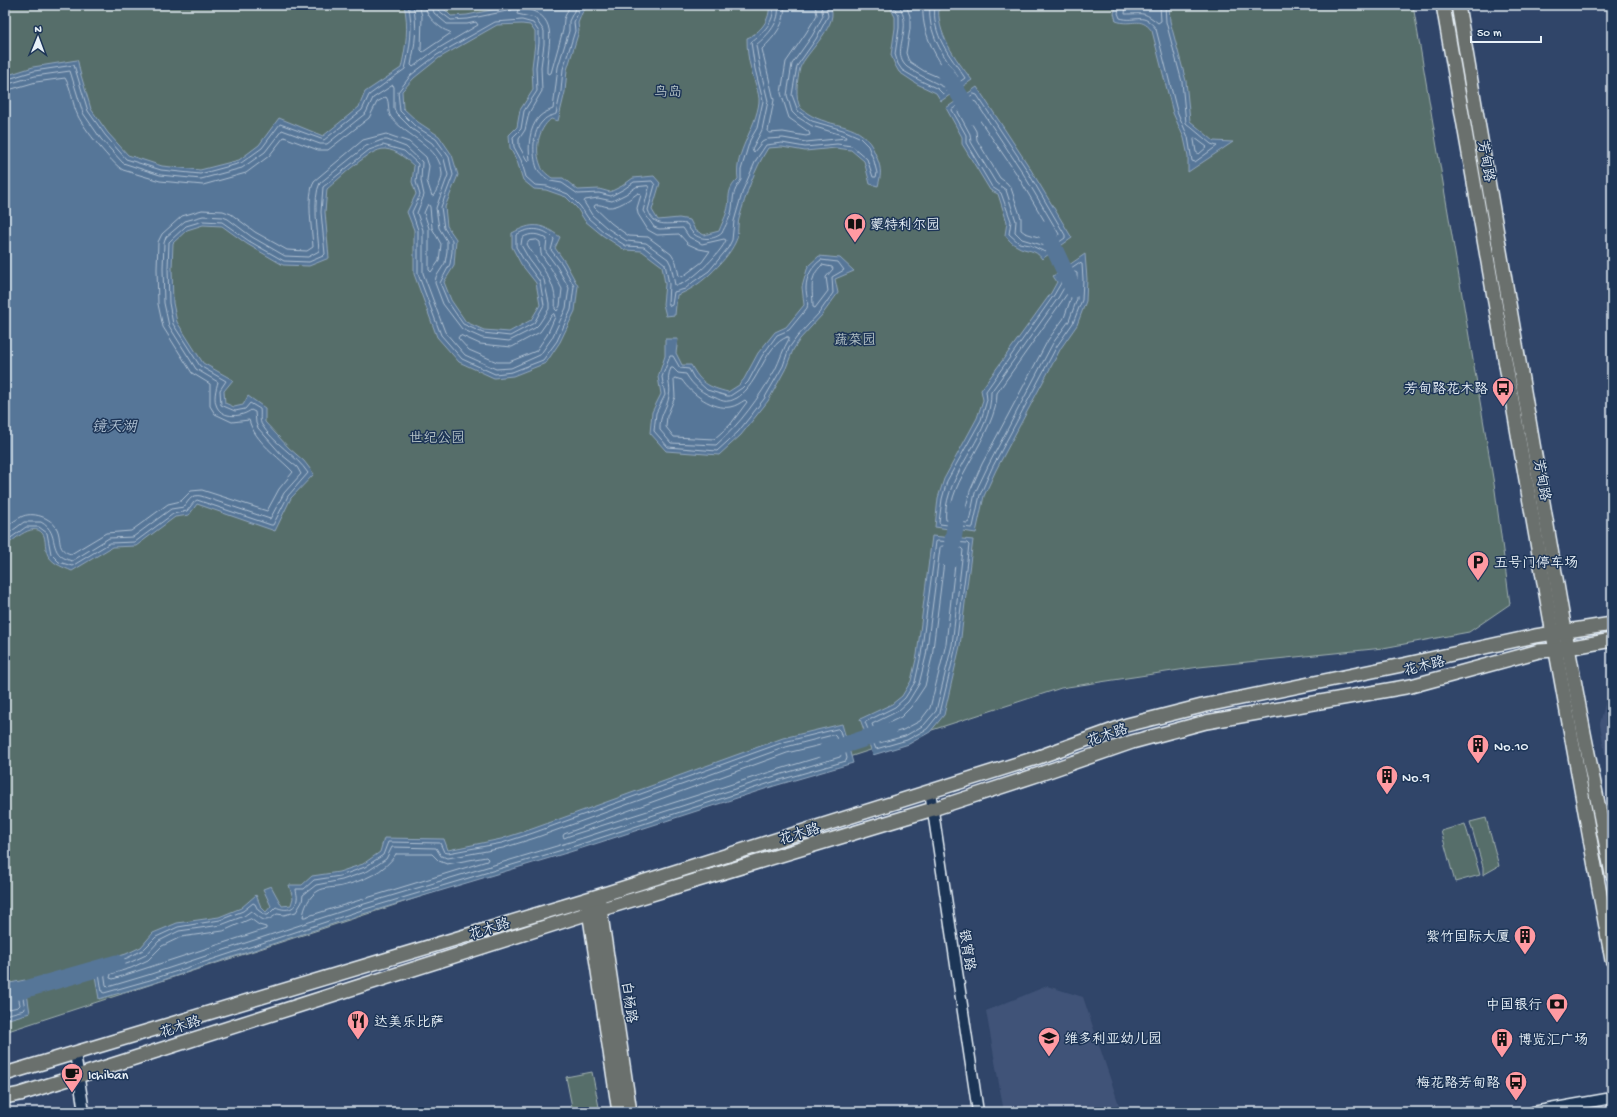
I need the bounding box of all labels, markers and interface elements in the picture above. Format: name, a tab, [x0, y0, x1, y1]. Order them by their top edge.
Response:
north arrow	[18, 18, 58, 58]
scale bar	[1471, 18, 1541, 44]
text: N	[34, 24, 42, 36]
text: 50 m	[1477, 27, 1502, 41]
park label: 鸟岛	[654, 85, 682, 102]
street label: 芳甸路	[1473, 139, 1498, 184]
library icon: 蒙特利尔园	[842, 211, 868, 244]
place label: 蒙特利尔园	[870, 217, 940, 235]
park label: 蔬菜园	[834, 332, 876, 350]
bus stop icon: 芳甸路花木路	[1490, 375, 1516, 408]
place label: 芳甸路花木路	[1404, 381, 1488, 399]
water label: 镜天湖	[91, 418, 138, 437]
park label: 世纪公园	[409, 430, 465, 448]
street label: 芳甸路	[1529, 458, 1554, 503]
parking icon: 五号门停车场	[1465, 549, 1491, 582]
place label: 五号门停车场	[1494, 555, 1578, 573]
street label: 花木路	[1402, 653, 1447, 681]
street label: 花木路	[1085, 721, 1130, 751]
building icon: No.10	[1465, 732, 1491, 765]
place label: No.10	[1494, 739, 1528, 756]
building icon: No.9	[1374, 763, 1400, 796]
place label: No.9	[1402, 770, 1430, 787]
street label: 花木路	[777, 820, 822, 850]
street label: 花木路	[467, 915, 512, 945]
building icon: 紫竹国际大厦	[1512, 923, 1538, 956]
street label: 银宵路	[954, 928, 978, 972]
place label: 紫竹国际大厦	[1426, 929, 1510, 947]
street label: 白杨路	[616, 980, 640, 1024]
bank icon: 中国银行	[1544, 991, 1570, 1024]
place label: 中国银行	[1486, 997, 1542, 1015]
restaurant icon: 达美乐比萨	[345, 1008, 371, 1041]
street label: 花木路	[158, 1013, 203, 1043]
place label: 达美乐比萨	[374, 1015, 444, 1032]
school or university icon: 维多利亚幼儿园	[1036, 1025, 1062, 1058]
building icon: 博览汇广场	[1489, 1026, 1515, 1059]
place label: 维多利亚幼儿园	[1064, 1031, 1162, 1049]
place label: 博览汇广场	[1518, 1032, 1588, 1050]
cafe icon: Ichiban	[59, 1061, 85, 1094]
place label: Ichiban	[88, 1068, 129, 1085]
bus stop icon: 梅花路芳甸路	[1503, 1069, 1529, 1102]
place label: 梅花路芳甸路	[1416, 1075, 1500, 1093]

